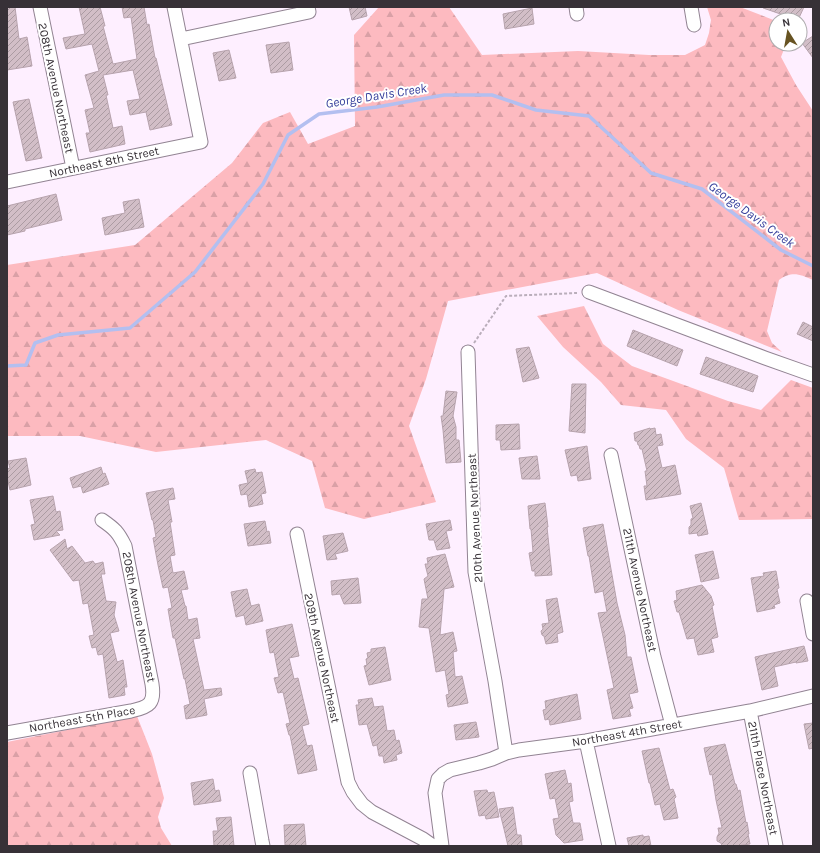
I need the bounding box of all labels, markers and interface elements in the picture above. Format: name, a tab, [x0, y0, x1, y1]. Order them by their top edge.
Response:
north arrow	[768, 12, 808, 52]
text: N	[781, 16, 791, 30]
street label: 208th Avenue Northeast	[35, 22, 77, 155]
water label: George Davis Creek	[324, 80, 428, 111]
street label: Northeast 8th Street	[48, 143, 161, 181]
water label: George Davis Creek	[706, 178, 798, 251]
street label: 210th Avenue Northeast	[465, 453, 485, 583]
street label: 211th Avenue Northeast	[620, 527, 660, 654]
street label: 208th Avenue Northeast	[119, 550, 159, 684]
street label: 209th Avenue Northeast	[301, 592, 343, 725]
street label: Northeast 5th Place	[28, 703, 136, 735]
street label: Northeast 4th Street	[571, 716, 684, 750]
street label: 211th Place Northeast	[745, 720, 781, 837]

